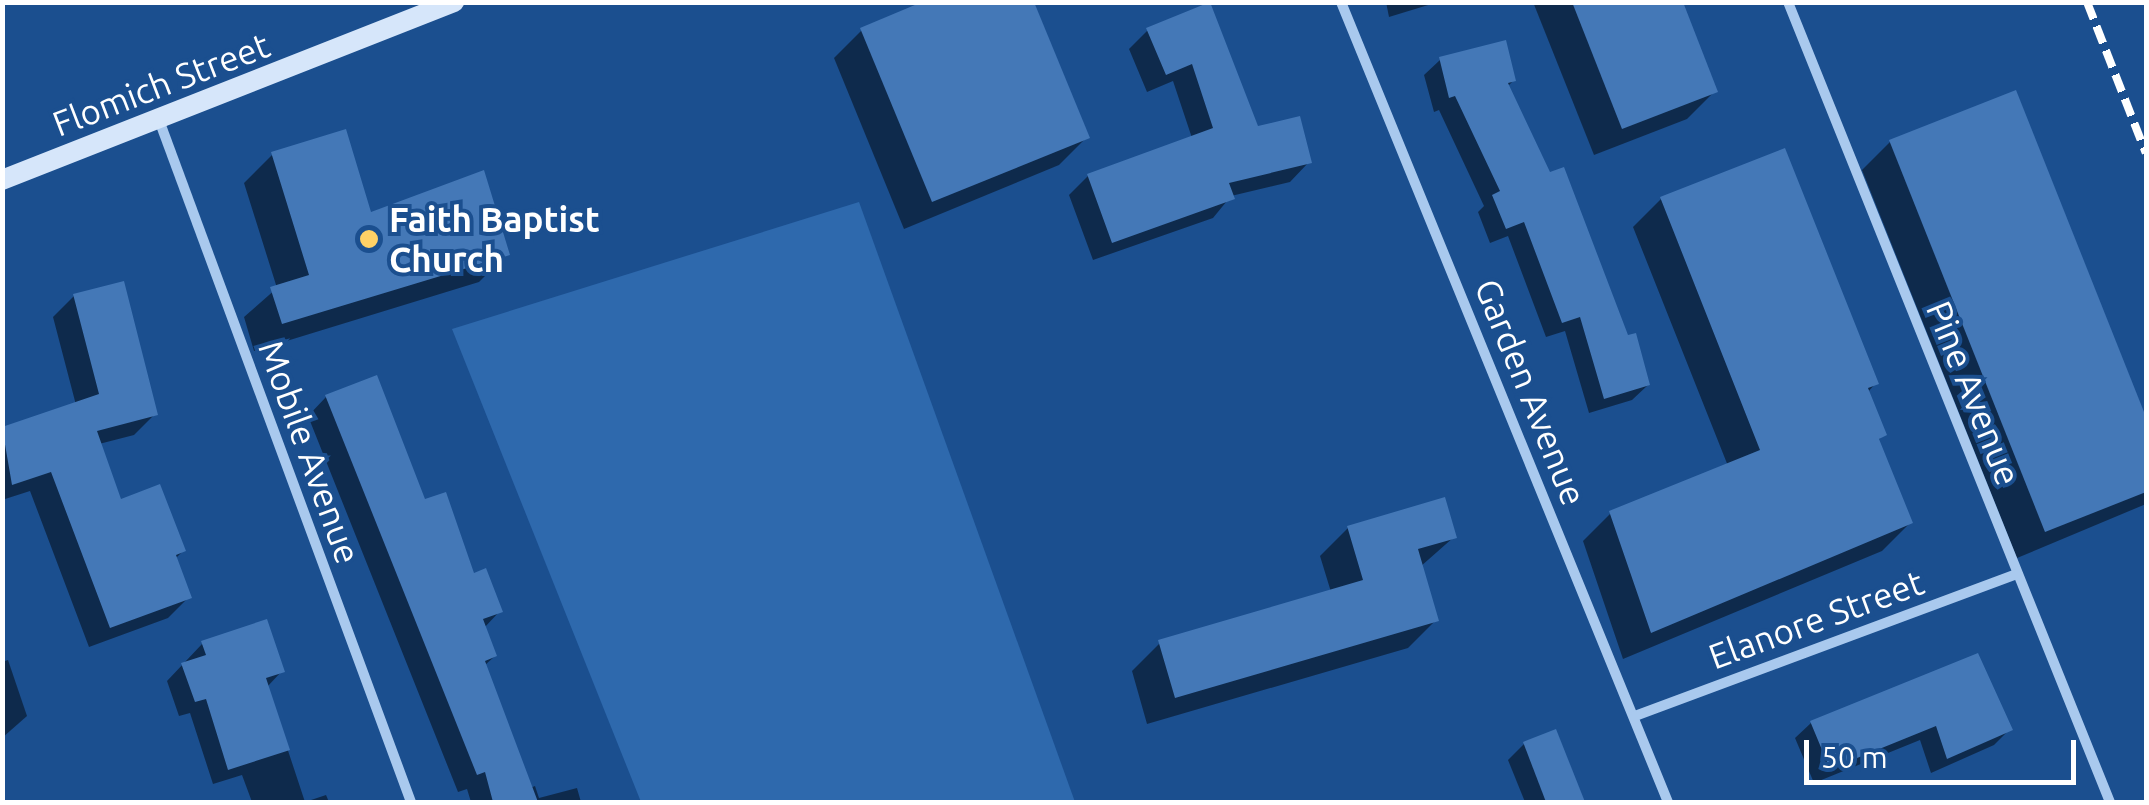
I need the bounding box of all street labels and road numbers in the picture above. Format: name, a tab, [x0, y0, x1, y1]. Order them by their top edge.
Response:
street label: Flomich Street	[47, 23, 275, 145]
street label: Garden Avenue	[1467, 273, 1595, 511]
street label: Pine Avenue	[1918, 295, 2030, 491]
street label: Mobile Avenue	[250, 335, 370, 569]
street label: Elanore Street	[1703, 561, 1929, 677]

